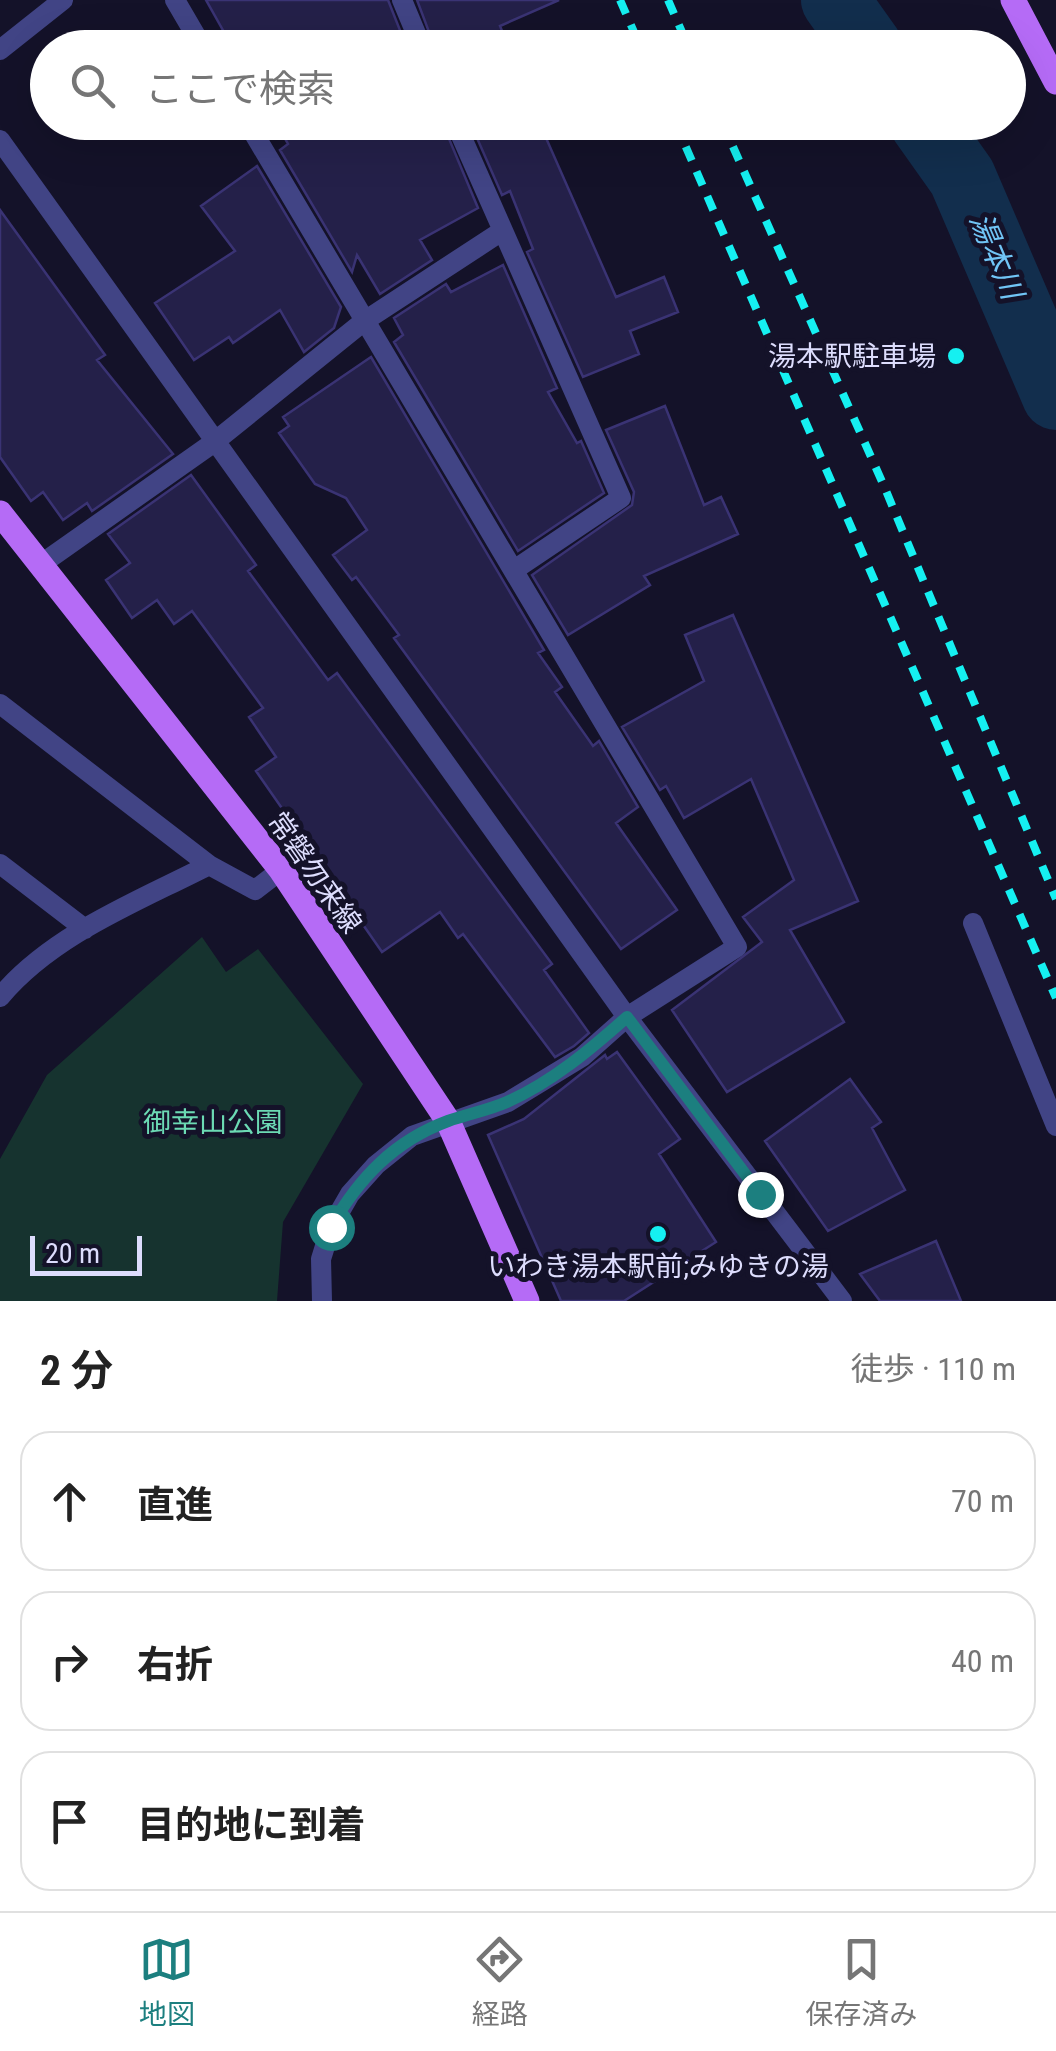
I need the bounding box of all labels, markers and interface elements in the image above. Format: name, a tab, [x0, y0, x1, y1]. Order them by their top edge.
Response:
search box	[30, 30, 1026, 140]
icon: search	[65, 58, 120, 113]
text: ここで検索	[145, 67, 335, 111]
water label: 湯本川	[963, 208, 1031, 307]
place label: 湯本駅駐車場	[768, 340, 936, 373]
marker: 湯本駅駐車場	[945, 345, 967, 367]
street label: 常磐勿来線	[261, 805, 368, 939]
park label: 御幸山公園	[143, 1106, 283, 1139]
route end	[738, 1172, 784, 1218]
route start	[309, 1205, 355, 1251]
marker: いわき湯本駅前;みゆきの湯	[647, 1223, 669, 1245]
scale bar	[30, 1231, 142, 1276]
text: 20 m	[45, 1237, 100, 1270]
place label: いわき湯本駅前;みゆきの湯	[487, 1250, 829, 1283]
text: 2 分	[40, 1346, 113, 1395]
text: 徒歩 · 110 m	[851, 1350, 1016, 1388]
icon: ahead	[42, 1474, 97, 1529]
text: 70 m	[951, 1482, 1014, 1520]
text: 直進	[137, 1483, 213, 1527]
icon: right	[42, 1634, 97, 1689]
text: 40 m	[951, 1642, 1014, 1680]
text: 右折	[137, 1643, 213, 1687]
icon: arrive	[42, 1794, 97, 1849]
text: 目的地に到着	[137, 1803, 365, 1847]
tab: 地図	[139, 1932, 195, 2032]
tab: 経路	[472, 1932, 528, 2032]
tab: 保存済み	[805, 1932, 917, 2032]

